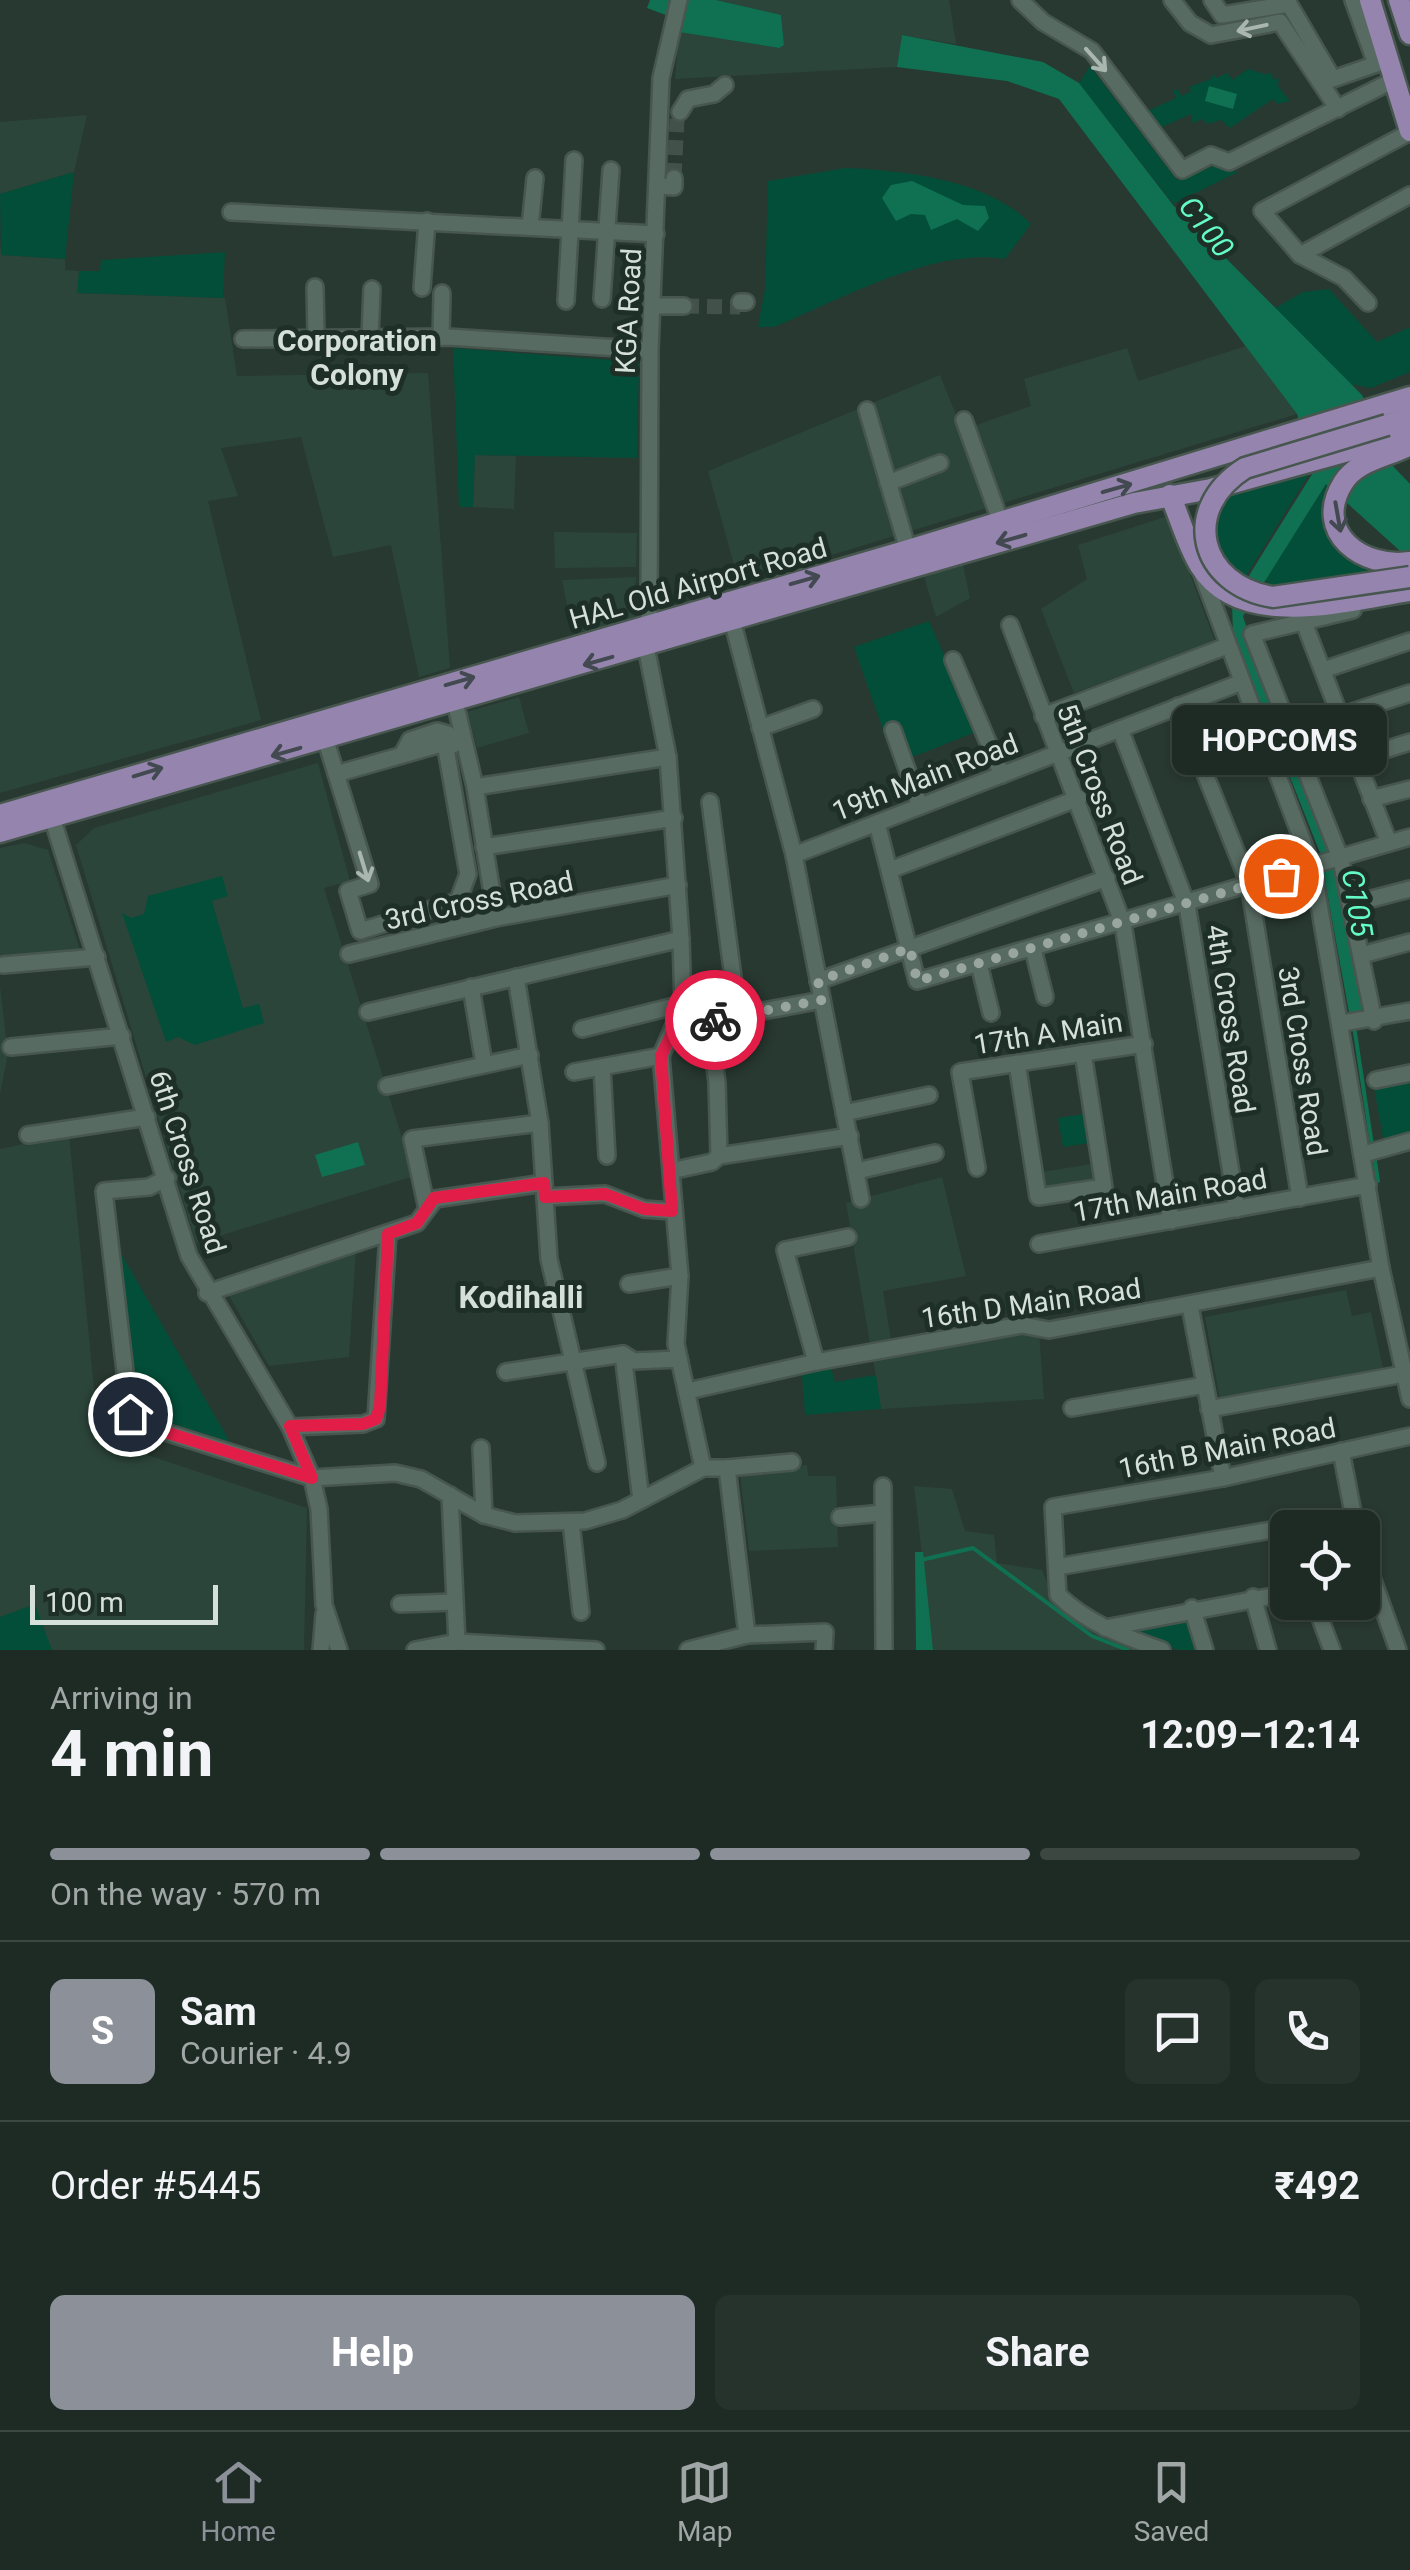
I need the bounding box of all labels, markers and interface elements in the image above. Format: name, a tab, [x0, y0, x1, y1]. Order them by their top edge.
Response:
one-way arrow	[1237, 19, 1269, 38]
one-way arrow	[1084, 46, 1108, 72]
water label: C100	[1172, 189, 1241, 264]
street label: KGA Road	[609, 247, 648, 375]
district label: Corporation Colony	[277, 323, 437, 392]
one-way arrow	[1101, 478, 1132, 496]
one-way arrow	[1329, 500, 1348, 533]
street label: HAL Old Airport Road	[566, 531, 831, 636]
one-way arrow	[995, 531, 1027, 549]
one-way arrow	[789, 570, 820, 588]
one-way arrow	[583, 653, 614, 671]
one-way arrow	[443, 671, 475, 689]
street label: 5th Cross Road	[1050, 699, 1149, 889]
callout: HOPCOMS	[1174, 706, 1388, 776]
text: HOPCOMS	[1202, 721, 1358, 759]
street label: 19th Main Road	[828, 727, 1023, 828]
one-way arrow	[271, 744, 302, 762]
one-way arrow	[131, 762, 163, 780]
pin	[1239, 834, 1324, 919]
icon: bag	[1254, 849, 1309, 904]
one-way arrow	[356, 851, 374, 882]
street label: 3rd Cross Road	[382, 864, 576, 937]
water label: C105	[1335, 867, 1380, 940]
street label: 4th Cross Road	[1199, 922, 1262, 1116]
street label: 3rd Cross Road	[1271, 964, 1334, 1158]
courier	[665, 970, 765, 1070]
icon: bike	[688, 993, 743, 1048]
street label: 17th A Main	[971, 1005, 1125, 1062]
street label: 6th Cross Road	[142, 1066, 233, 1258]
street label: 17th Main Road	[1071, 1162, 1270, 1229]
street label: 16th D Main Road	[919, 1272, 1143, 1335]
district label: Kodihalli	[459, 1278, 583, 1316]
pin	[88, 1372, 173, 1457]
icon: home	[103, 1387, 158, 1442]
street label: 16th B Main Road	[1116, 1411, 1338, 1486]
map controls	[1270, 1510, 1380, 1620]
button: locate	[1270, 1510, 1380, 1620]
scale bar	[30, 1580, 218, 1624]
text: 100 m	[45, 1586, 124, 1619]
text: Arriving in	[50, 1679, 193, 1717]
text: 12:09–12:14	[1140, 1713, 1360, 1757]
text: 4 min	[50, 1716, 213, 1792]
text: On the way · 570 m	[50, 1875, 321, 1913]
button: chat	[1125, 1979, 1230, 2084]
button: phone	[1255, 1979, 1360, 2084]
text: Sam	[180, 1990, 257, 2034]
text: S	[91, 2009, 114, 2053]
text: Courier · 4.9	[180, 2034, 352, 2072]
text: Order #5445	[50, 2164, 261, 2208]
text: ₹492	[1275, 2164, 1360, 2208]
button: Help	[50, 2295, 695, 2410]
button: Share	[715, 2295, 1360, 2410]
tab: Home	[201, 2455, 276, 2548]
tab: Map	[677, 2455, 733, 2548]
tab: Saved	[1134, 2455, 1209, 2548]

